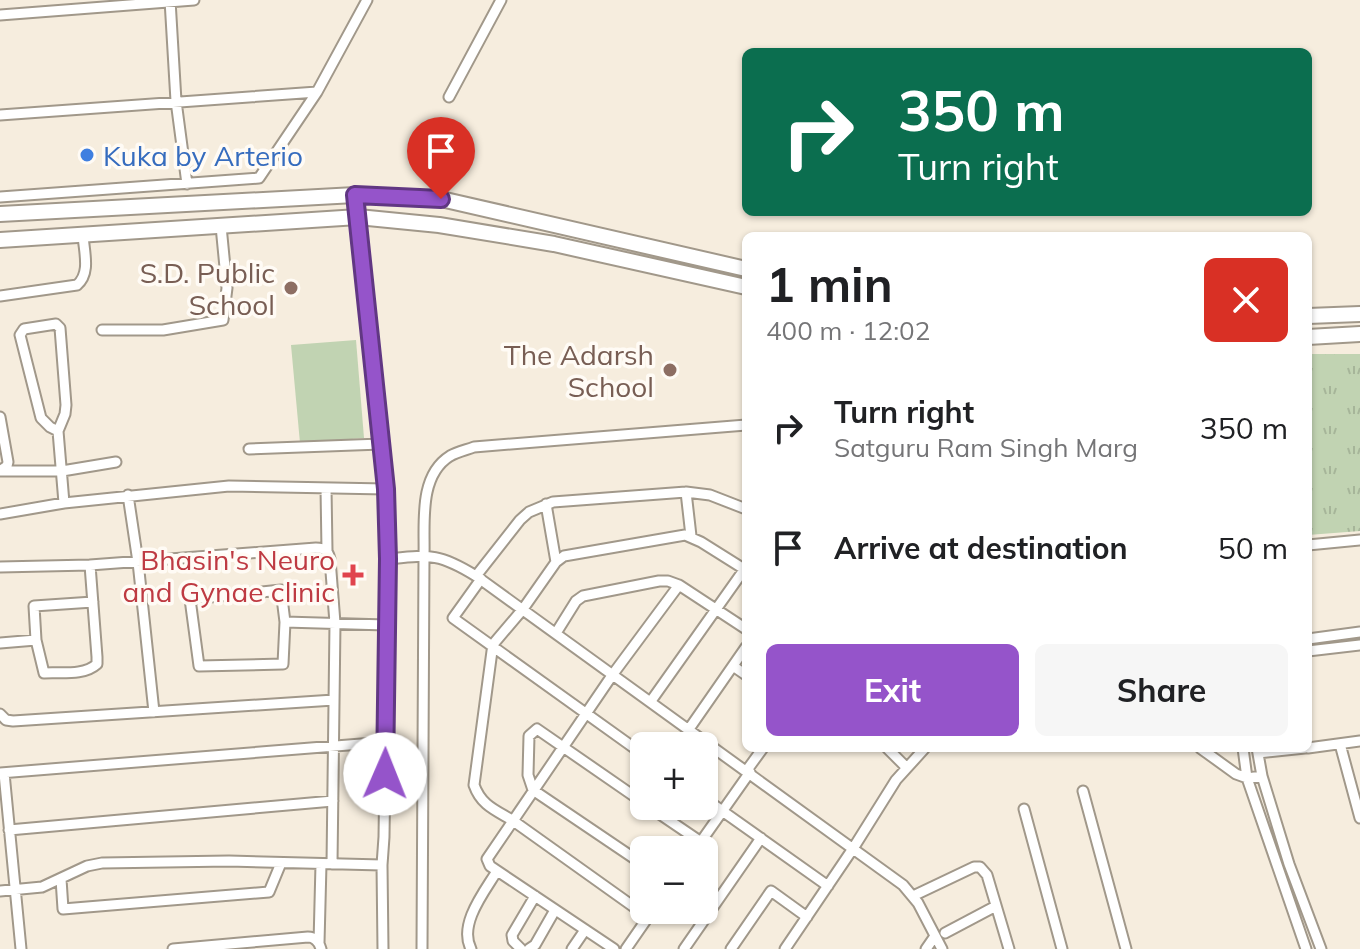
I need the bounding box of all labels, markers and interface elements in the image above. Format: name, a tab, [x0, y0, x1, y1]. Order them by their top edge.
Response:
text: 350 m	[898, 75, 1065, 145]
icon: right	[766, 80, 870, 184]
pin	[407, 117, 475, 199]
icon: arrive	[419, 129, 463, 173]
place label: Kuka by Arterio	[103, 138, 303, 173]
text: Turn right	[898, 144, 1059, 189]
marker: Kuka by Arterio	[78, 146, 96, 164]
text: 1 min	[766, 254, 893, 314]
place label: S.D. Public School	[140, 255, 275, 322]
button: close	[1204, 258, 1288, 342]
marker: S.D. Public School	[282, 279, 300, 297]
text: 400 m · 12:02	[766, 314, 930, 347]
place label: The Adarsh School	[504, 337, 654, 404]
marker: The Adarsh School	[661, 361, 679, 379]
text: Turn right	[834, 393, 974, 431]
icon: right	[766, 406, 810, 450]
text: 350 m	[1200, 409, 1288, 447]
text: Satguru Ram Singh Marg	[834, 431, 1138, 464]
icon: arrive	[766, 526, 810, 570]
text: Arrive at destination	[834, 529, 1128, 567]
text: 50 m	[1218, 529, 1288, 567]
place label: Bhasin's Neuro and Gynae clinic	[122, 542, 335, 609]
marker: Bhasin's Neuro and Gynae clinic	[342, 564, 364, 586]
button: Exit	[766, 644, 1019, 736]
button: Share	[1035, 644, 1288, 736]
position arrow	[343, 732, 427, 816]
map controls	[630, 732, 718, 924]
button: +	[630, 732, 718, 820]
button: −	[630, 836, 718, 924]

